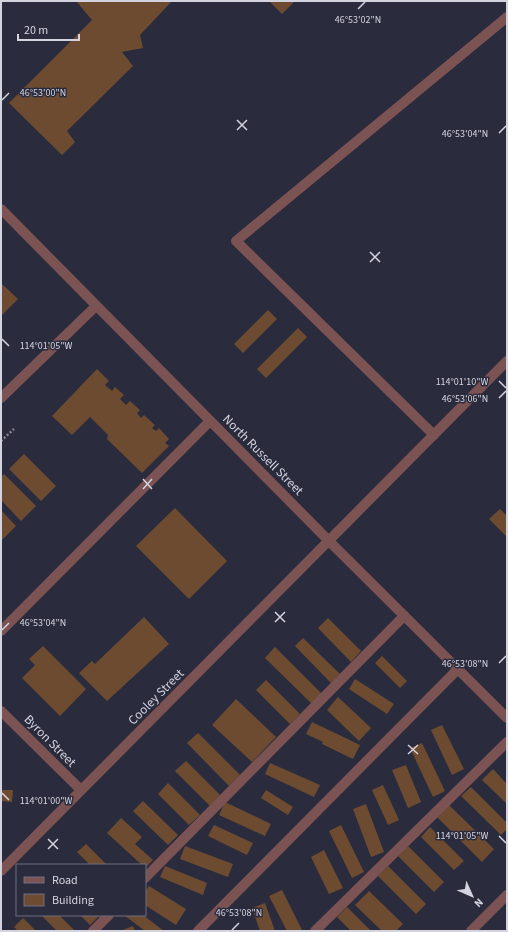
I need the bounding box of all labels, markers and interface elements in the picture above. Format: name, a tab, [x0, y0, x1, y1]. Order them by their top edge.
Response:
text: 46°53'02"N	[335, 13, 381, 27]
scale bar	[18, 16, 79, 42]
text: 20 m	[24, 22, 48, 39]
text: 46°53'00"N	[20, 86, 66, 100]
text: 46°53'04"N	[442, 127, 488, 141]
text: 114°01'05"W	[20, 339, 72, 353]
text: 114°01'10"W	[436, 375, 488, 389]
text: 46°53'06"N	[442, 392, 488, 406]
street label: North Russell Street	[219, 411, 308, 500]
text: 46°53'04"N	[20, 616, 66, 630]
text: 46°53'08"N	[442, 657, 488, 671]
street label: Cooley Street	[124, 665, 188, 729]
street label: Byron Street	[20, 711, 81, 772]
text: 114°01'00"W	[20, 794, 72, 808]
text: 114°01'05"W	[436, 829, 488, 843]
legend	[16, 864, 146, 916]
text: Road	[52, 872, 78, 889]
north arrow	[452, 876, 492, 916]
text: Building	[52, 892, 94, 909]
text: N	[471, 895, 487, 911]
text: 46°53'08"N	[216, 906, 262, 920]

